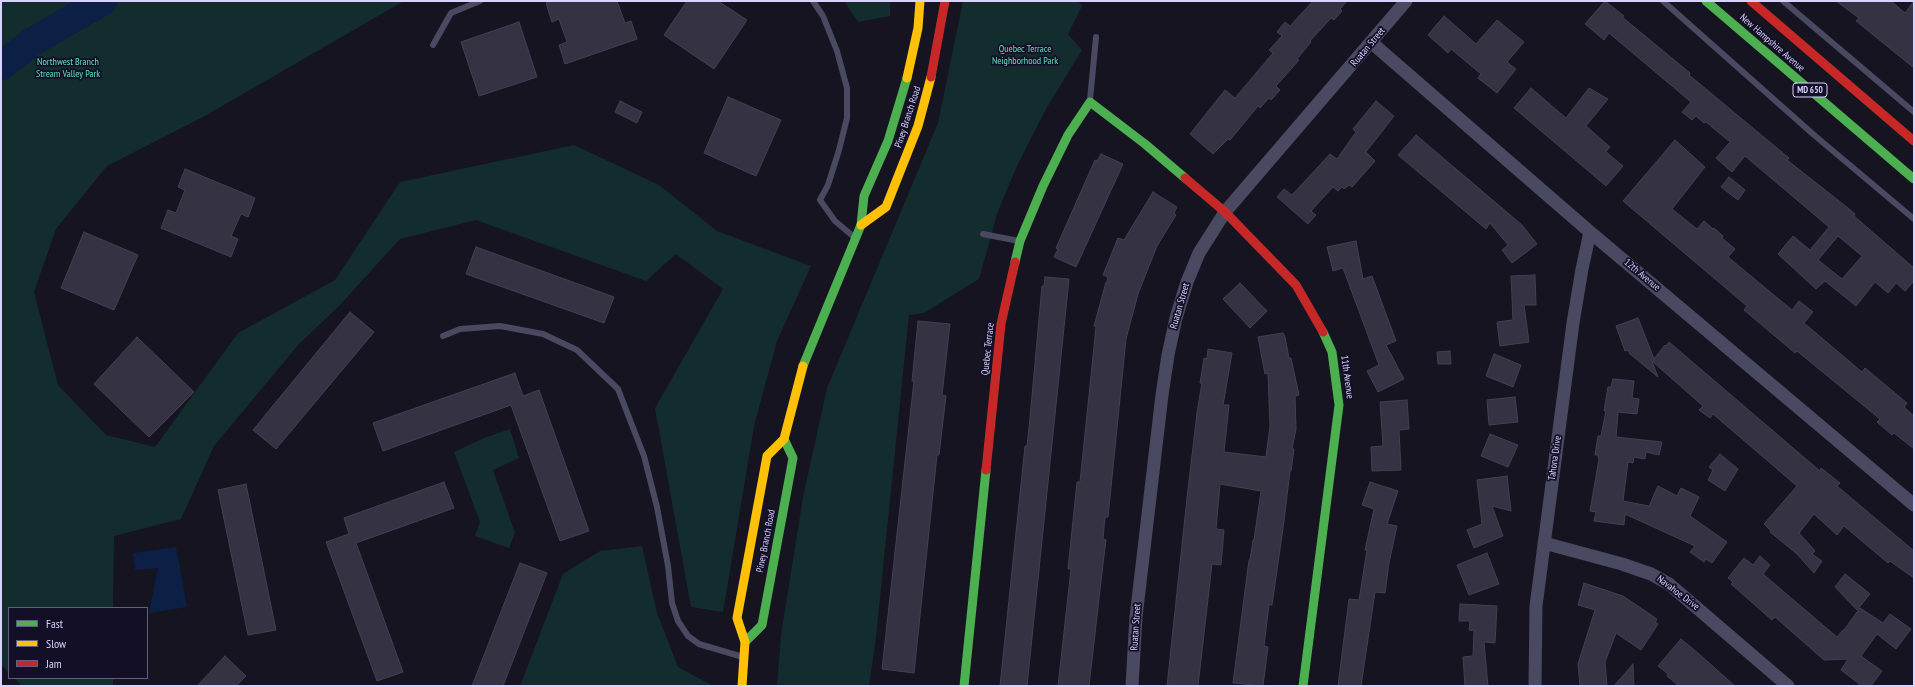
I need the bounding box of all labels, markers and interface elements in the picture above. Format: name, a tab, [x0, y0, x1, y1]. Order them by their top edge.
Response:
street label: New Hampshire Avenue	[1737, 12, 1807, 74]
street label: Ruatan Street	[1348, 25, 1388, 69]
park label: Quebec Terrace Neighborhood Park	[992, 43, 1058, 66]
park label: Northwest Branch Stream Valley Park	[36, 56, 100, 80]
road number: MD 650	[1793, 83, 1827, 97]
street label: Piney Branch Road	[892, 85, 924, 149]
street label: 12th Avenue	[1621, 256, 1663, 294]
street label: Ruatan Street	[1168, 282, 1192, 330]
street label: Quebec Terrace	[979, 322, 997, 376]
street label: 11th Avenue	[1338, 355, 1356, 399]
street label: Tahona Drive	[1546, 435, 1564, 481]
street label: Piney Branch Road	[754, 508, 778, 574]
street label: Navahoe Drive	[1654, 573, 1702, 613]
street label: Ruatan Street	[1128, 603, 1144, 651]
legend	[8, 607, 148, 679]
text: Fast	[46, 616, 63, 631]
text: Slow	[46, 636, 66, 651]
text: Jam	[46, 656, 62, 671]

